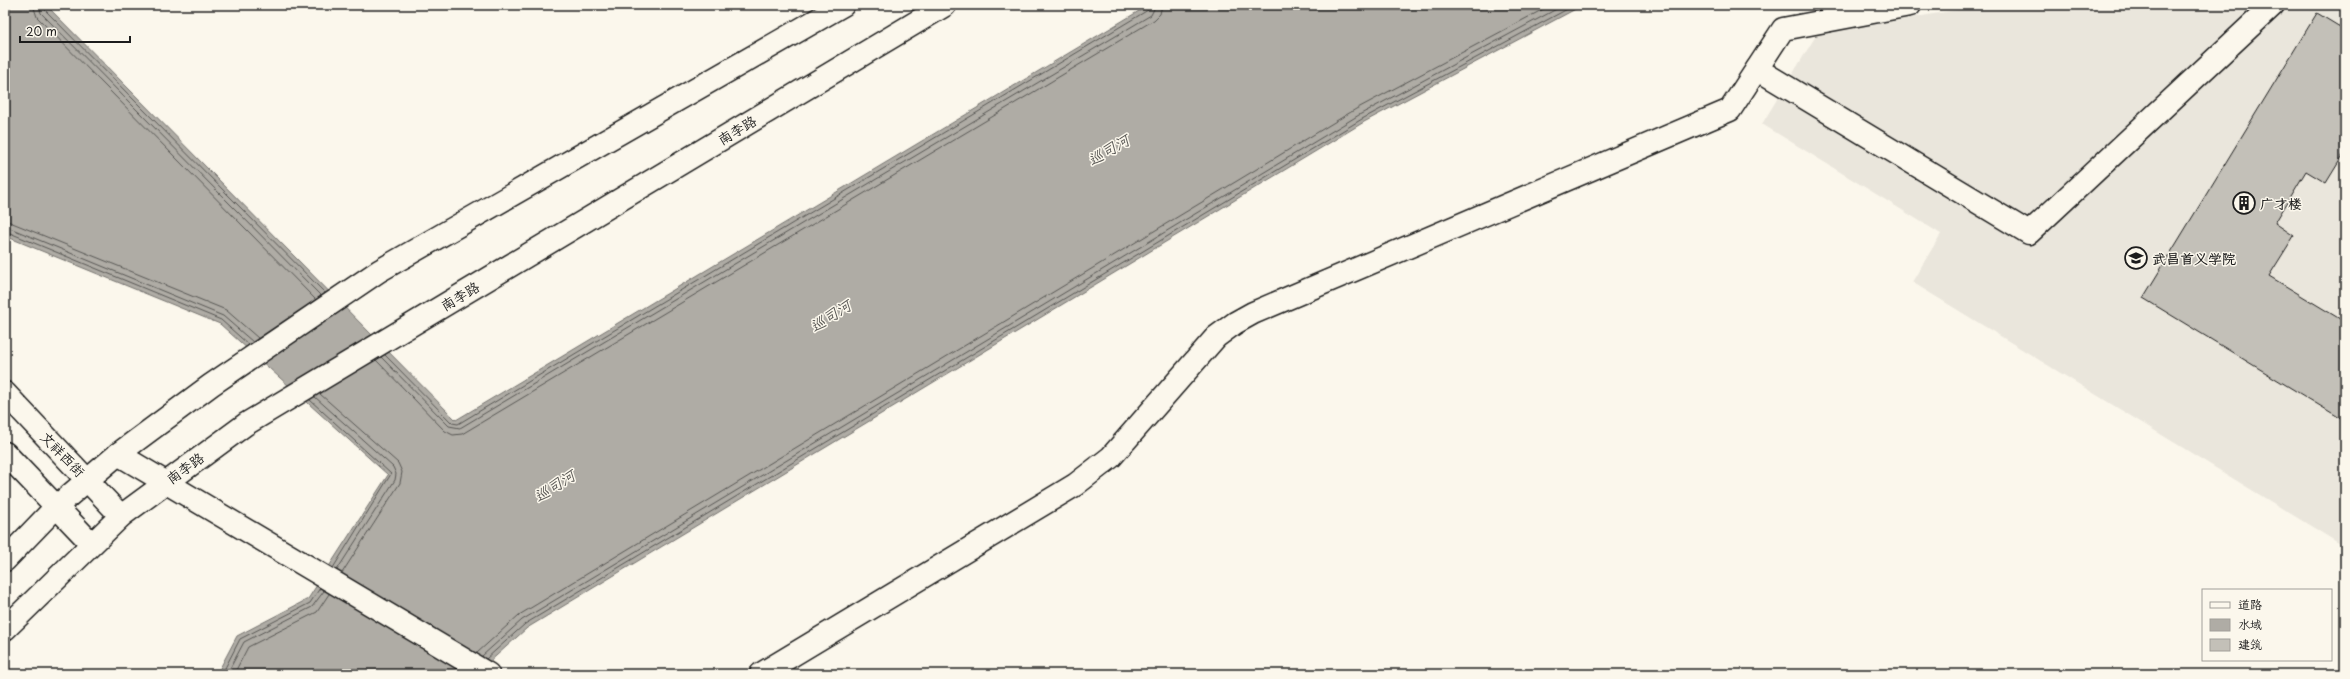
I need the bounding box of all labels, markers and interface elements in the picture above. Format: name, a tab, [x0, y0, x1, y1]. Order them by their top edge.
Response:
scale bar	[20, 18, 130, 44]
text: 20 m	[26, 22, 57, 40]
street label: 南李路	[714, 110, 760, 150]
water label: 巡司河	[1083, 126, 1136, 170]
building icon: 广才楼	[2231, 190, 2257, 216]
place label: 广才楼	[2260, 193, 2302, 214]
school or university icon: 武昌首义学院	[2123, 245, 2149, 271]
place label: 武昌首义学院	[2152, 248, 2236, 269]
street label: 南李路	[437, 276, 483, 316]
water label: 巡司河	[805, 292, 858, 337]
street label: 文祥西街	[36, 427, 90, 481]
street label: 南李路	[162, 447, 208, 489]
water label: 巡司河	[529, 462, 582, 507]
legend	[2202, 589, 2332, 661]
text: 道路	[2238, 595, 2262, 613]
text: 水域	[2238, 615, 2262, 633]
text: 建筑	[2238, 635, 2262, 653]

